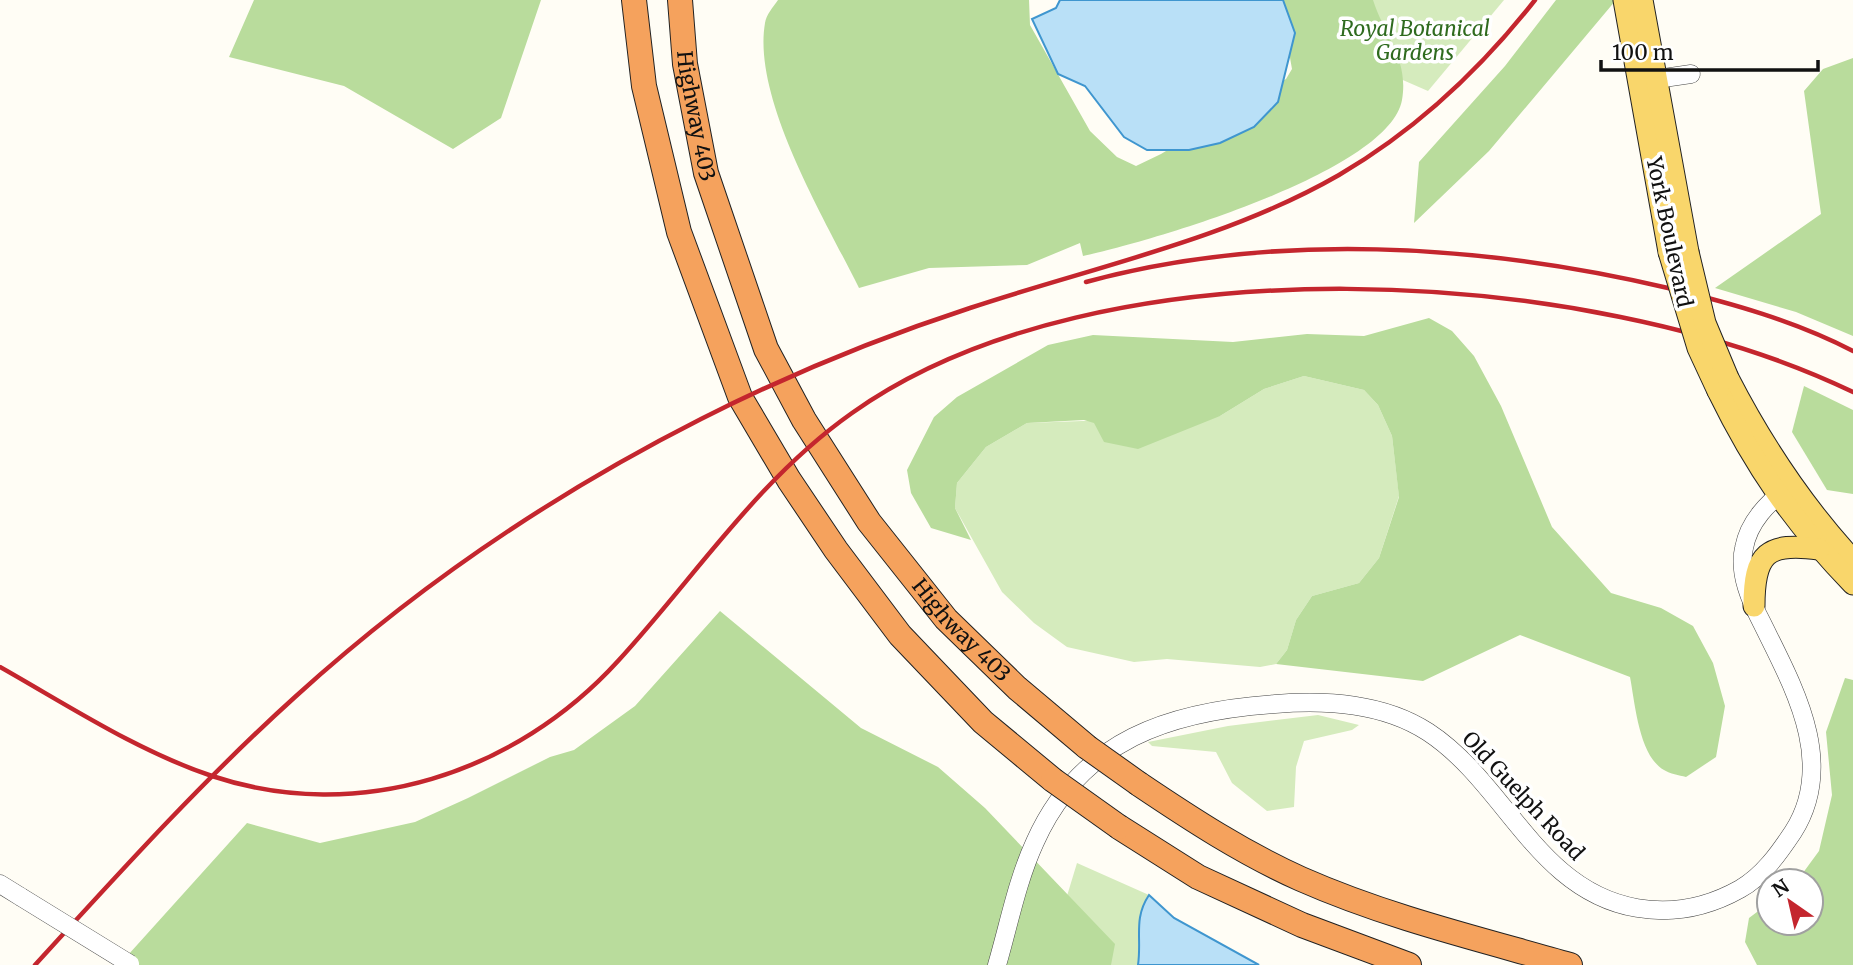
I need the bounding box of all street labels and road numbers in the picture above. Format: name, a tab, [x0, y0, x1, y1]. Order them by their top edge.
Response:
street label: Highway 403	[671, 50, 722, 185]
street label: York Boulevard	[1640, 153, 1699, 310]
street label: Highway 403	[906, 573, 1017, 687]
street label: Old Guelph Road	[1457, 725, 1590, 866]

